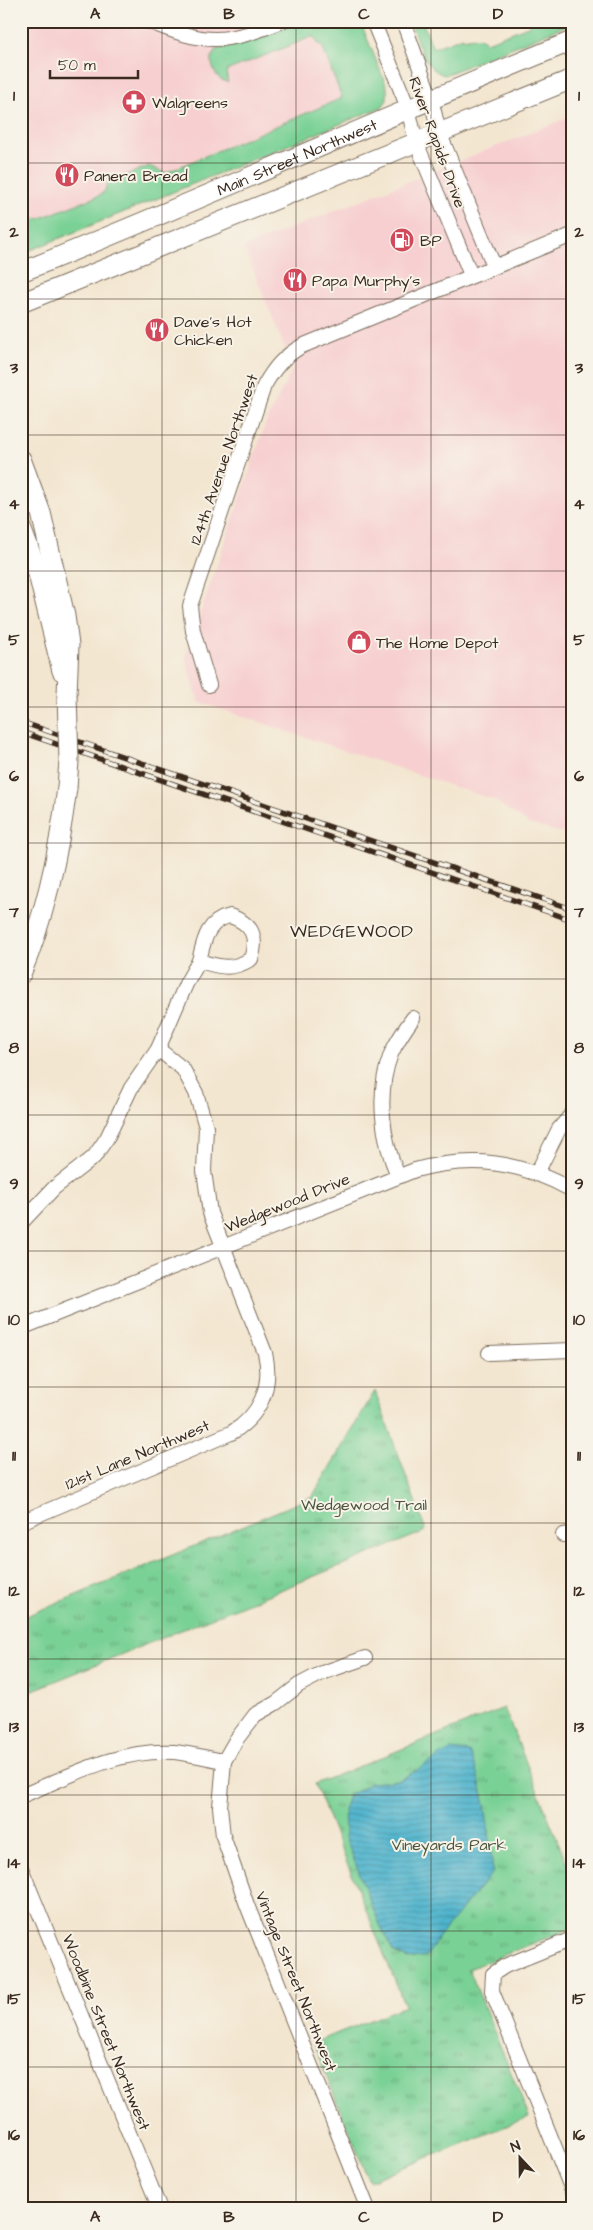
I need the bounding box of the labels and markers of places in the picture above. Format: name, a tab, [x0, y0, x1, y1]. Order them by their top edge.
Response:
pharmacy icon: Walgreens	[121, 89, 147, 115]
place label: Walgreens	[152, 92, 228, 115]
restaurant icon: Panera Bread	[54, 162, 80, 188]
place label: Panera Bread	[84, 165, 188, 187]
fuel station icon: BP	[389, 227, 415, 253]
place label: BP	[420, 230, 442, 252]
restaurant icon: Papa Murphy's	[282, 267, 308, 293]
place label: Papa Murphy's	[312, 270, 420, 293]
place label: Dave's Hot Chicken	[174, 311, 252, 351]
restaurant icon: Dave's Hot Chicken	[144, 317, 170, 343]
shop icon: The Home Depot	[346, 629, 372, 655]
place label: The Home Depot	[376, 632, 499, 654]

